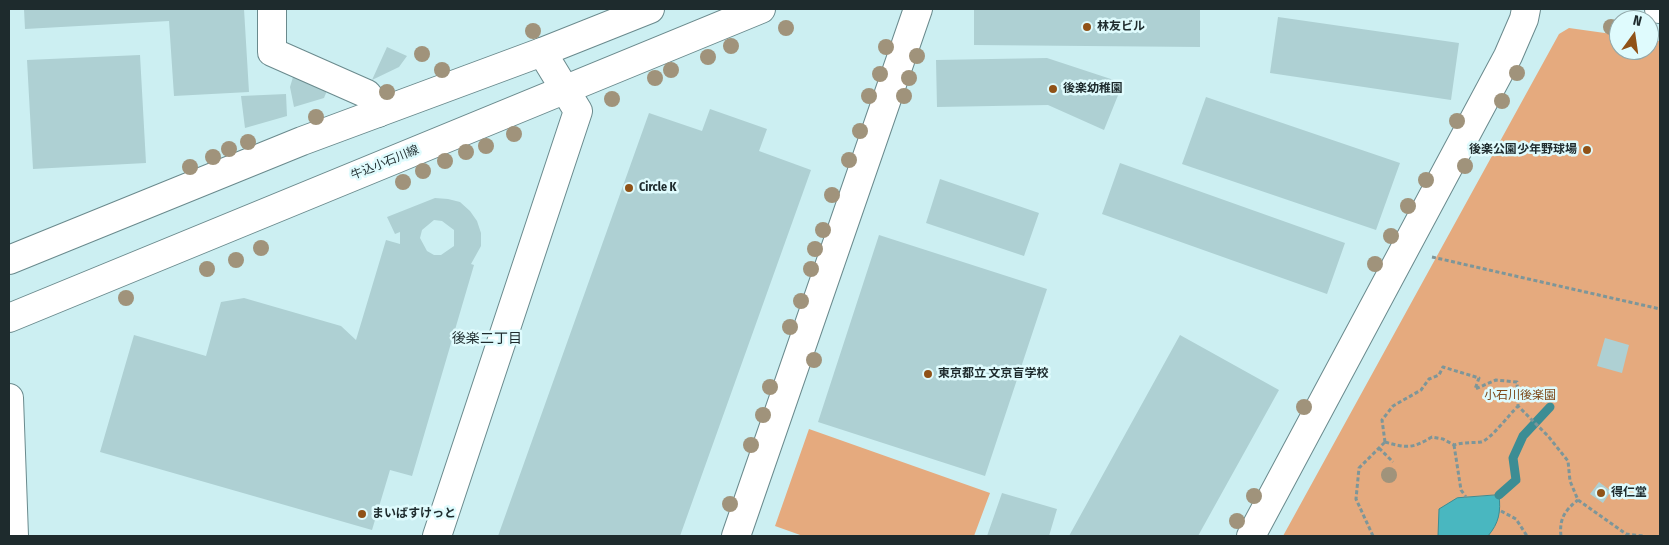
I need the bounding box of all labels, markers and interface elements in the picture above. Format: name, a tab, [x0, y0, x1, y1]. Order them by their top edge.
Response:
north arrow	[1609, 10, 1659, 60]
text: N	[1631, 12, 1644, 30]
place label: 林友ビル	[1097, 20, 1145, 34]
marker: 林友ビル	[1081, 21, 1093, 33]
place label: 後楽幼稚園	[1063, 82, 1123, 96]
marker: 後楽幼稚園	[1047, 83, 1059, 95]
street label: 牛込小石川線	[349, 143, 421, 183]
place label: 後楽公園少年野球場	[1469, 143, 1577, 157]
marker: 後楽公園少年野球場	[1581, 144, 1593, 156]
place label: Circle K	[639, 181, 676, 195]
marker: Circle K	[623, 182, 635, 194]
district label: 後楽二丁目	[452, 331, 522, 347]
place label: 東京都立 文京盲学校	[938, 367, 1048, 381]
marker: 東京都立 文京盲学校	[922, 368, 934, 380]
park label: 小石川後楽園	[1484, 389, 1556, 403]
place label: 得仁堂	[1611, 486, 1647, 500]
marker: 得仁堂	[1595, 487, 1607, 499]
place label: まいばすけっと	[372, 507, 456, 521]
marker: まいばすけっと	[356, 508, 368, 520]

